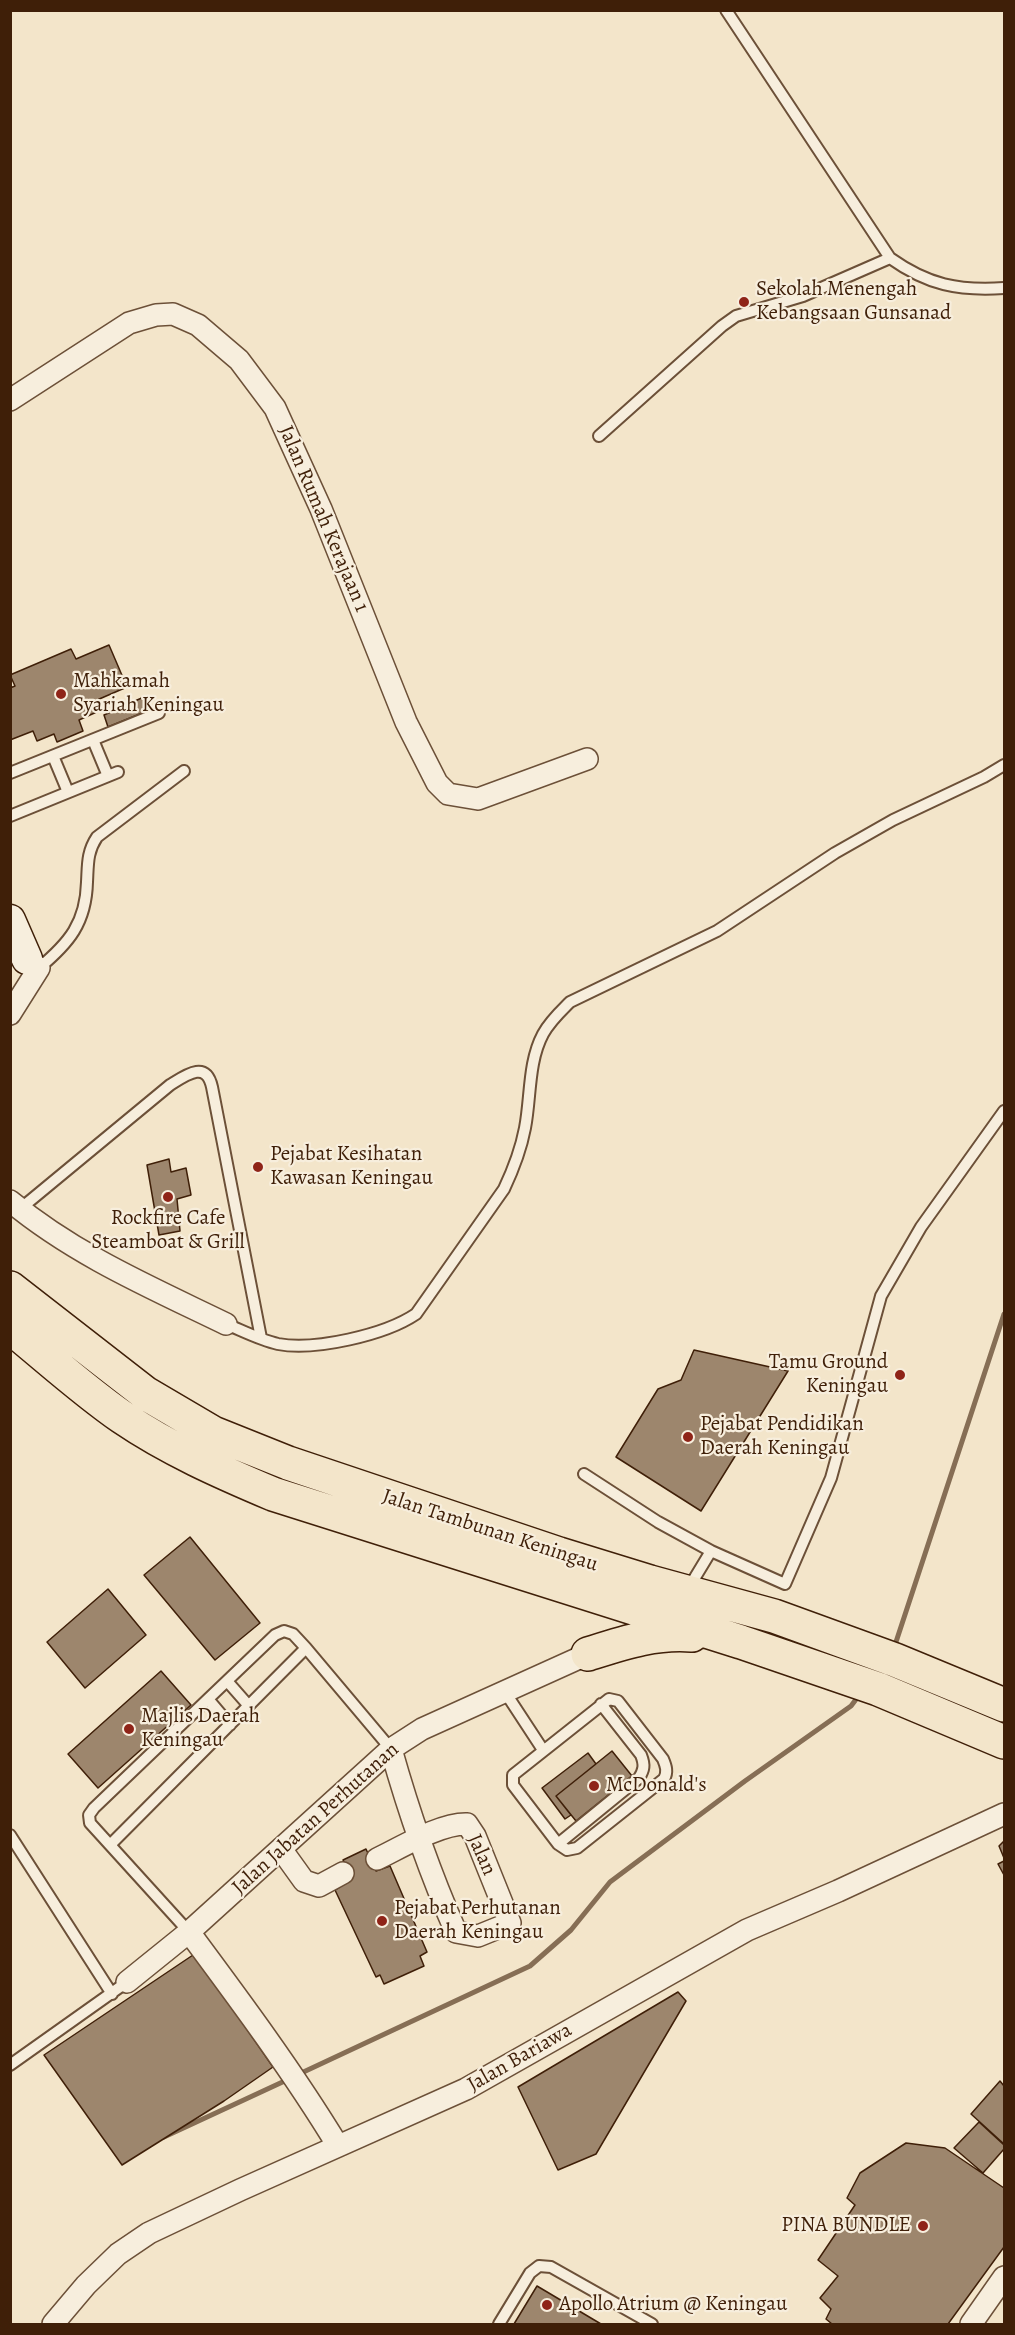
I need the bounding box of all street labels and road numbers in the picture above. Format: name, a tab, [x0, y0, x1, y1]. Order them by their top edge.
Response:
street label: Jalan Rumah Kerajaan 1	[272, 422, 374, 616]
street label: Jalan Tambunan Keningau	[379, 1484, 601, 1578]
street label: Jalan Jabatan Perhutanan	[227, 1737, 405, 1901]
street label: Jalan	[461, 1830, 501, 1880]
street label: Jalan Bariawa	[463, 2018, 577, 2098]

